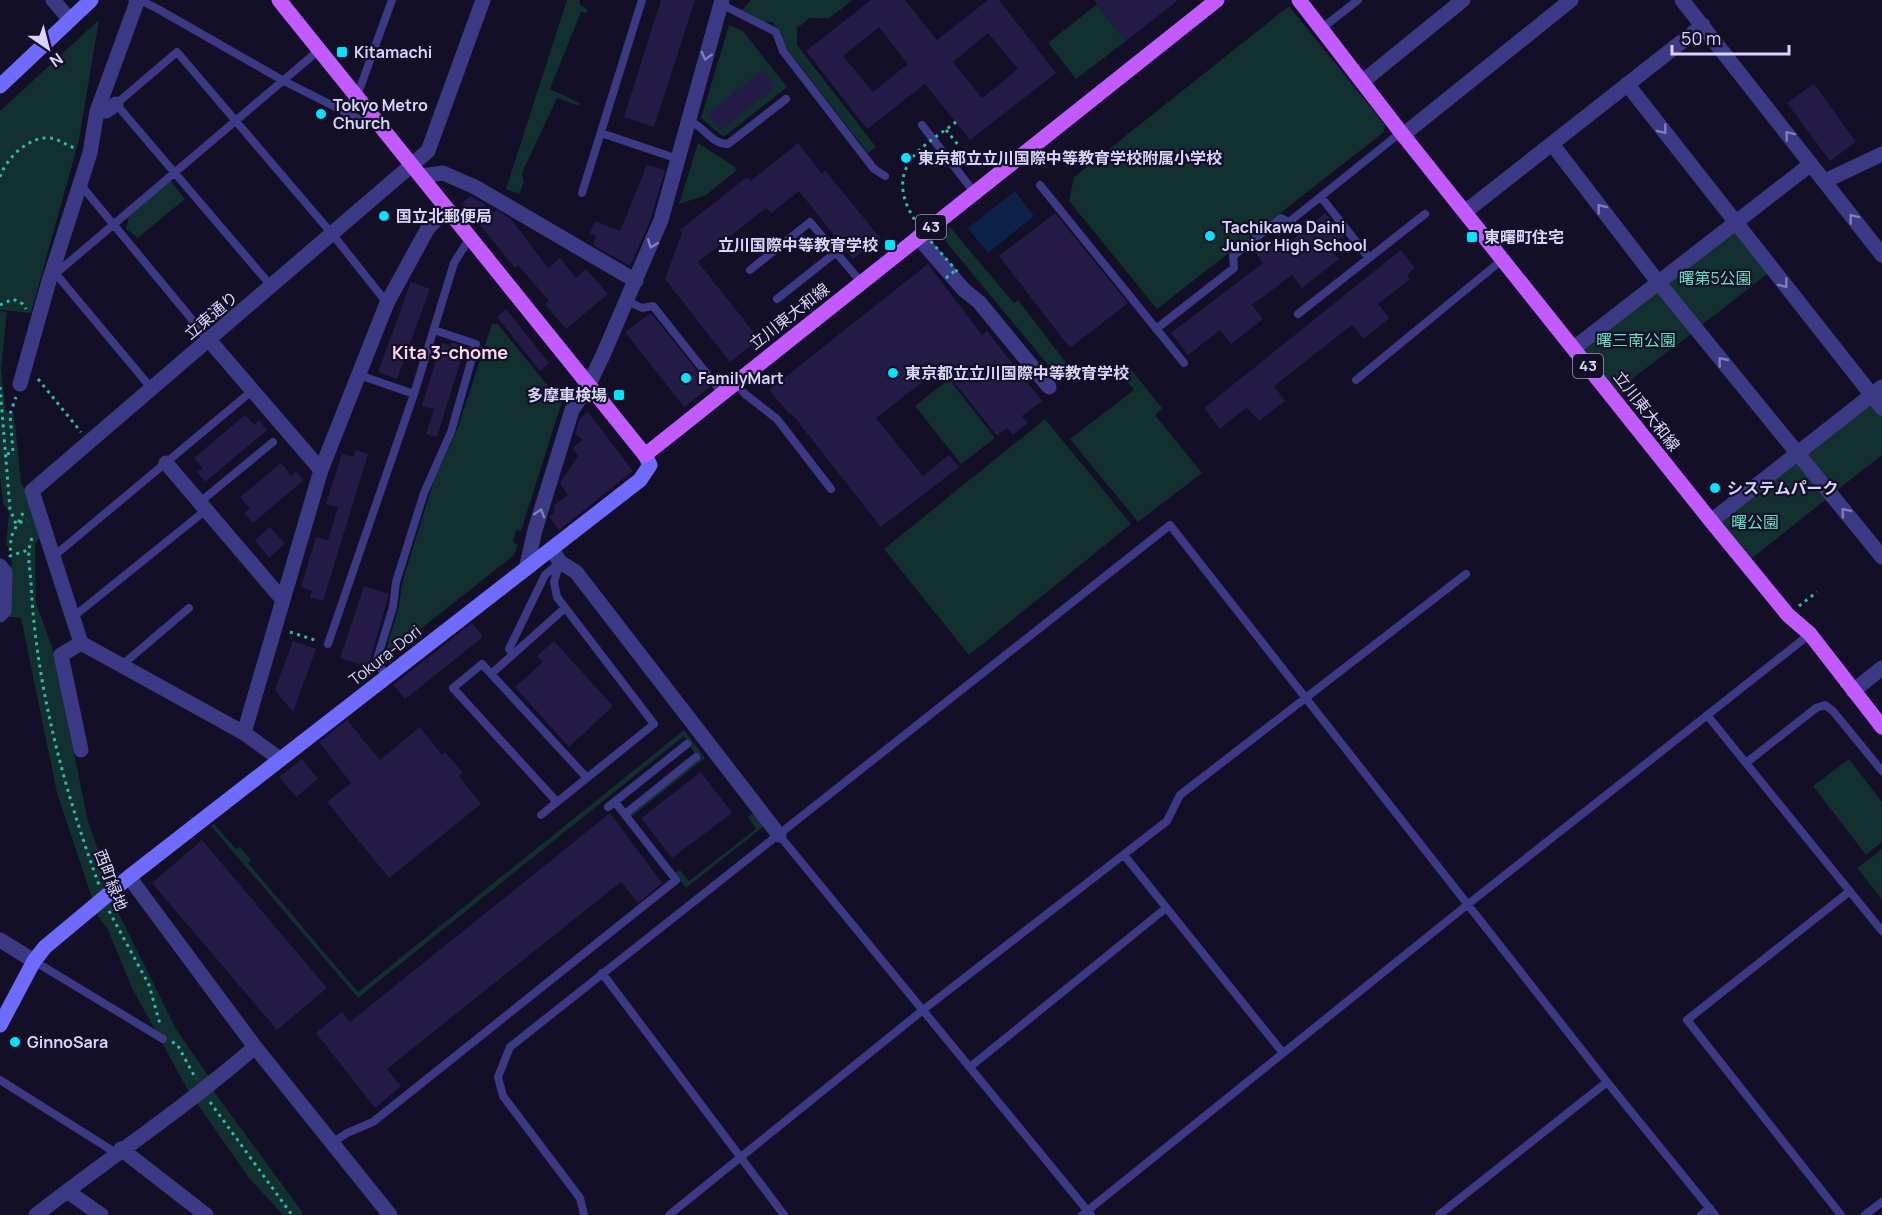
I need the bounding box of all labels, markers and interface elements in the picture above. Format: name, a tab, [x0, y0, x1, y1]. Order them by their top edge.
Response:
north arrow	[18, 18, 78, 78]
scale bar	[1672, 18, 1789, 56]
text: 50 m	[1681, 26, 1721, 50]
place label: Kitamachi	[354, 41, 432, 63]
marker: Kitamachi	[335, 45, 349, 59]
text: N	[46, 48, 68, 73]
one-way arrow	[701, 51, 714, 61]
place label: Tokyo Metro Church	[333, 94, 428, 134]
marker: Tokyo Metro Church	[314, 107, 328, 121]
one-way arrow	[1656, 124, 1667, 135]
one-way arrow	[1785, 131, 1796, 142]
place label: 東京都立立川国際中等教育学校附属小学校	[918, 147, 1222, 169]
marker: 東京都立立川国際中等教育学校附属小学校	[899, 151, 913, 165]
one-way arrow	[1597, 203, 1608, 214]
place label: 国立北郵便局	[396, 205, 492, 227]
marker: 国立北郵便局	[377, 209, 391, 223]
one-way arrow	[1850, 214, 1861, 225]
road number: 43	[916, 215, 946, 239]
place label: Tachikawa Daini Junior High School	[1222, 216, 1367, 256]
place label: 東曙町住宅	[1484, 226, 1564, 248]
marker: Tachikawa Daini Junior High School	[1203, 229, 1217, 243]
marker: 東曙町住宅	[1465, 230, 1479, 244]
place label: 立川国際中等教育学校	[718, 234, 878, 256]
one-way arrow	[647, 237, 659, 248]
marker: 立川国際中等教育学校	[883, 238, 897, 252]
park label: 曙第5公園	[1678, 267, 1752, 289]
one-way arrow	[1776, 277, 1787, 288]
street label: 立川東大和線	[744, 278, 834, 354]
street label: 立東通り	[179, 286, 243, 344]
park label: 曙三南公園	[1596, 329, 1676, 351]
district label: Kita 3-chome	[392, 340, 508, 364]
road number: 43	[1573, 354, 1603, 378]
one-way arrow	[1718, 357, 1729, 368]
place label: 東京都立立川国際中等教育学校	[905, 362, 1129, 384]
marker: 東京都立立川国際中等教育学校	[886, 366, 900, 380]
street label: 立川東大和線	[1609, 366, 1685, 456]
place label: FamilyMart	[698, 367, 784, 389]
marker: FamilyMart	[679, 371, 693, 385]
place label: 多摩車検場	[527, 384, 607, 406]
marker: 多摩車検場	[612, 388, 626, 402]
place label: システムパーク	[1727, 477, 1839, 499]
marker: システムパーク	[1708, 481, 1722, 495]
one-way arrow	[533, 508, 546, 519]
one-way arrow	[1841, 508, 1852, 519]
park label: 曙公園	[1731, 511, 1779, 533]
street label: Tokura-Dori	[344, 620, 426, 690]
street label: 西町緑地	[89, 846, 133, 914]
place label: GinnoSara	[27, 1031, 108, 1053]
marker: GinnoSara	[8, 1035, 22, 1049]

